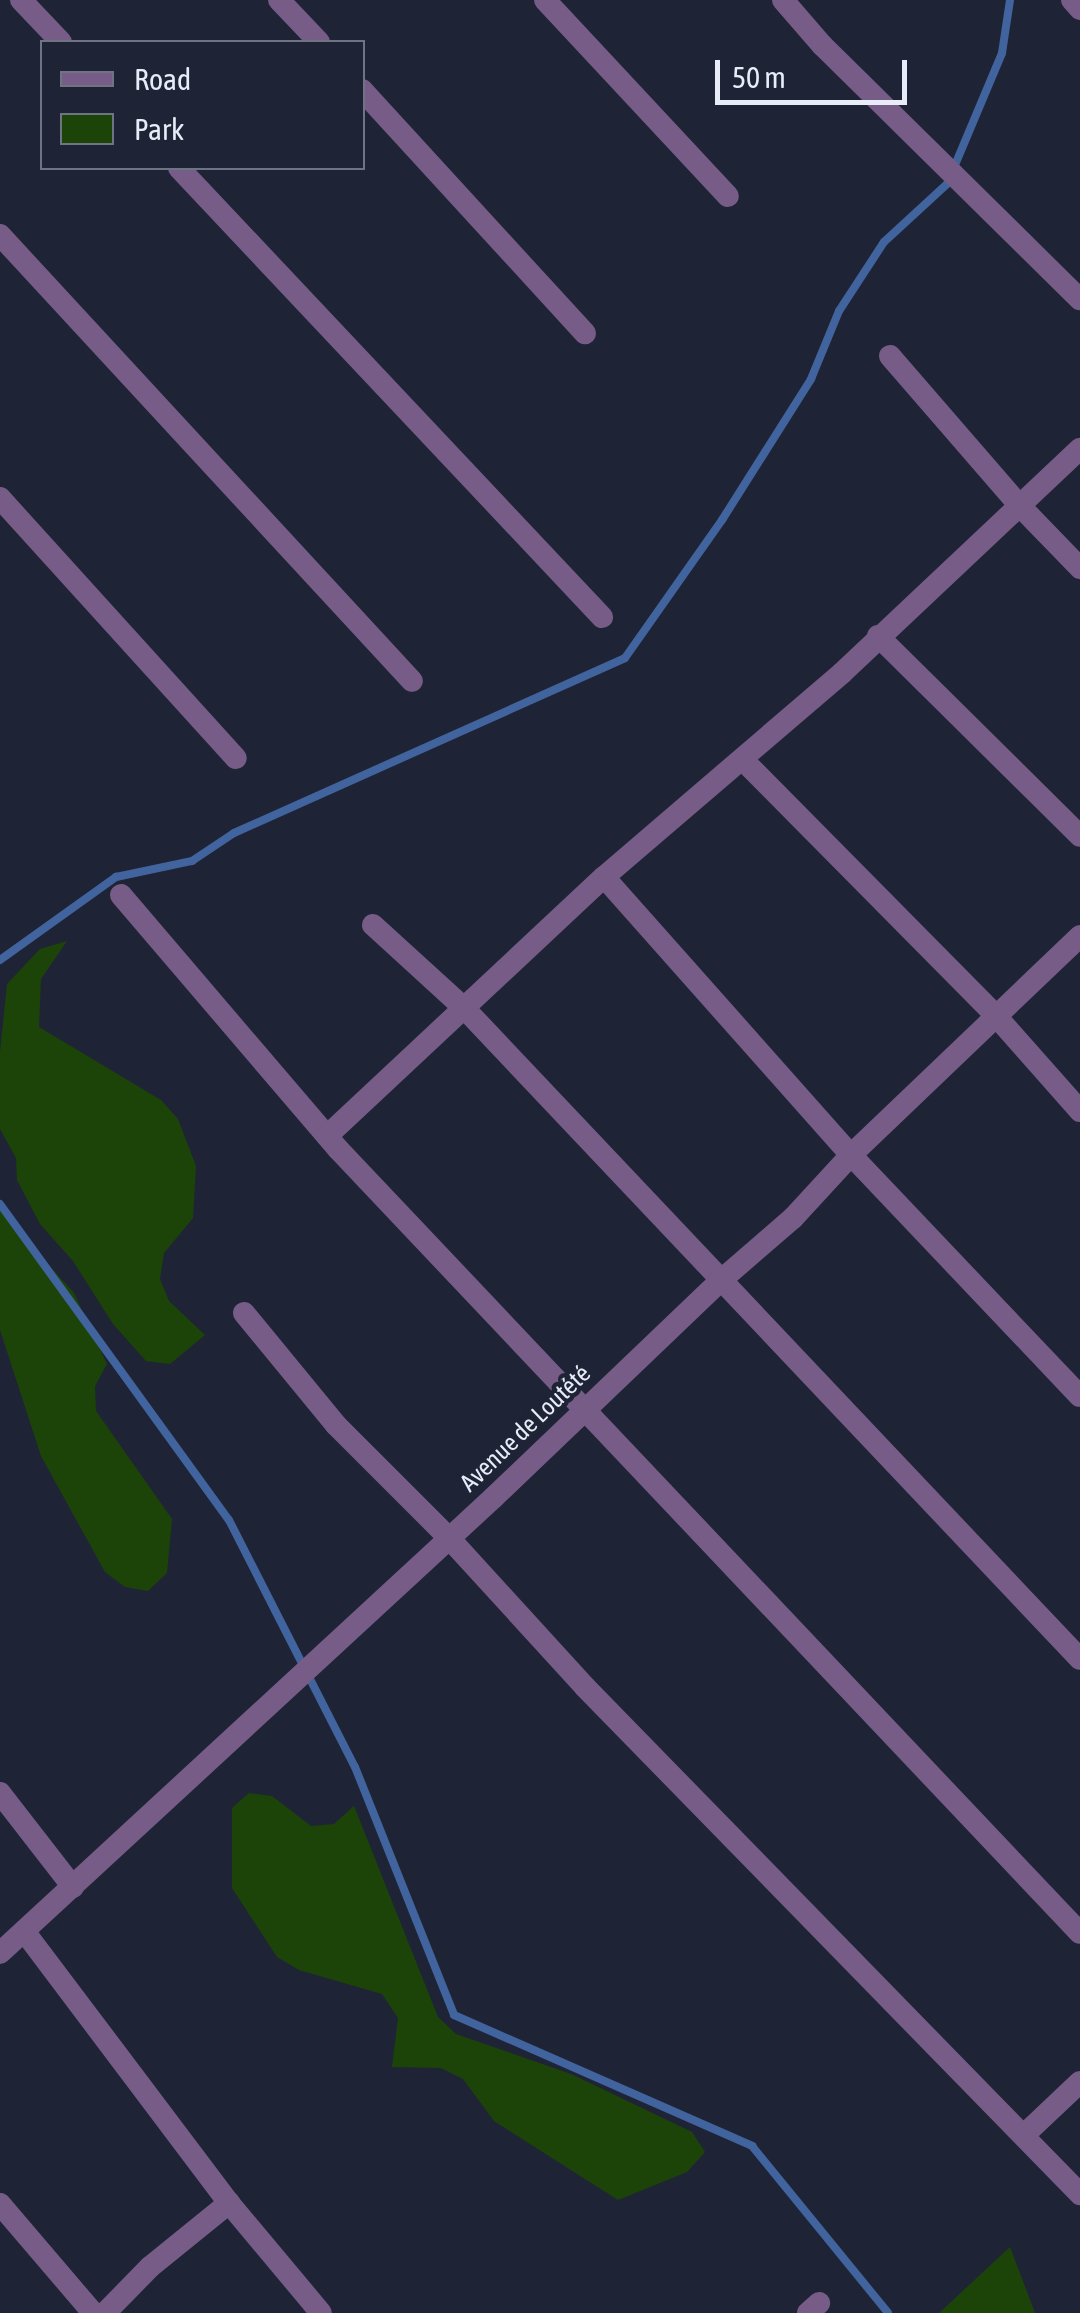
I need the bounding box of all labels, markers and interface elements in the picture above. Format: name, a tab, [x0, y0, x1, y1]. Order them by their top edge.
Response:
legend	[40, 40, 365, 170]
scale bar	[720, 40, 912, 102]
text: 50 m	[732, 60, 786, 94]
text: Road	[134, 62, 191, 96]
text: Park	[134, 112, 184, 146]
street label: Avenue de Loutété	[454, 1358, 596, 1498]

